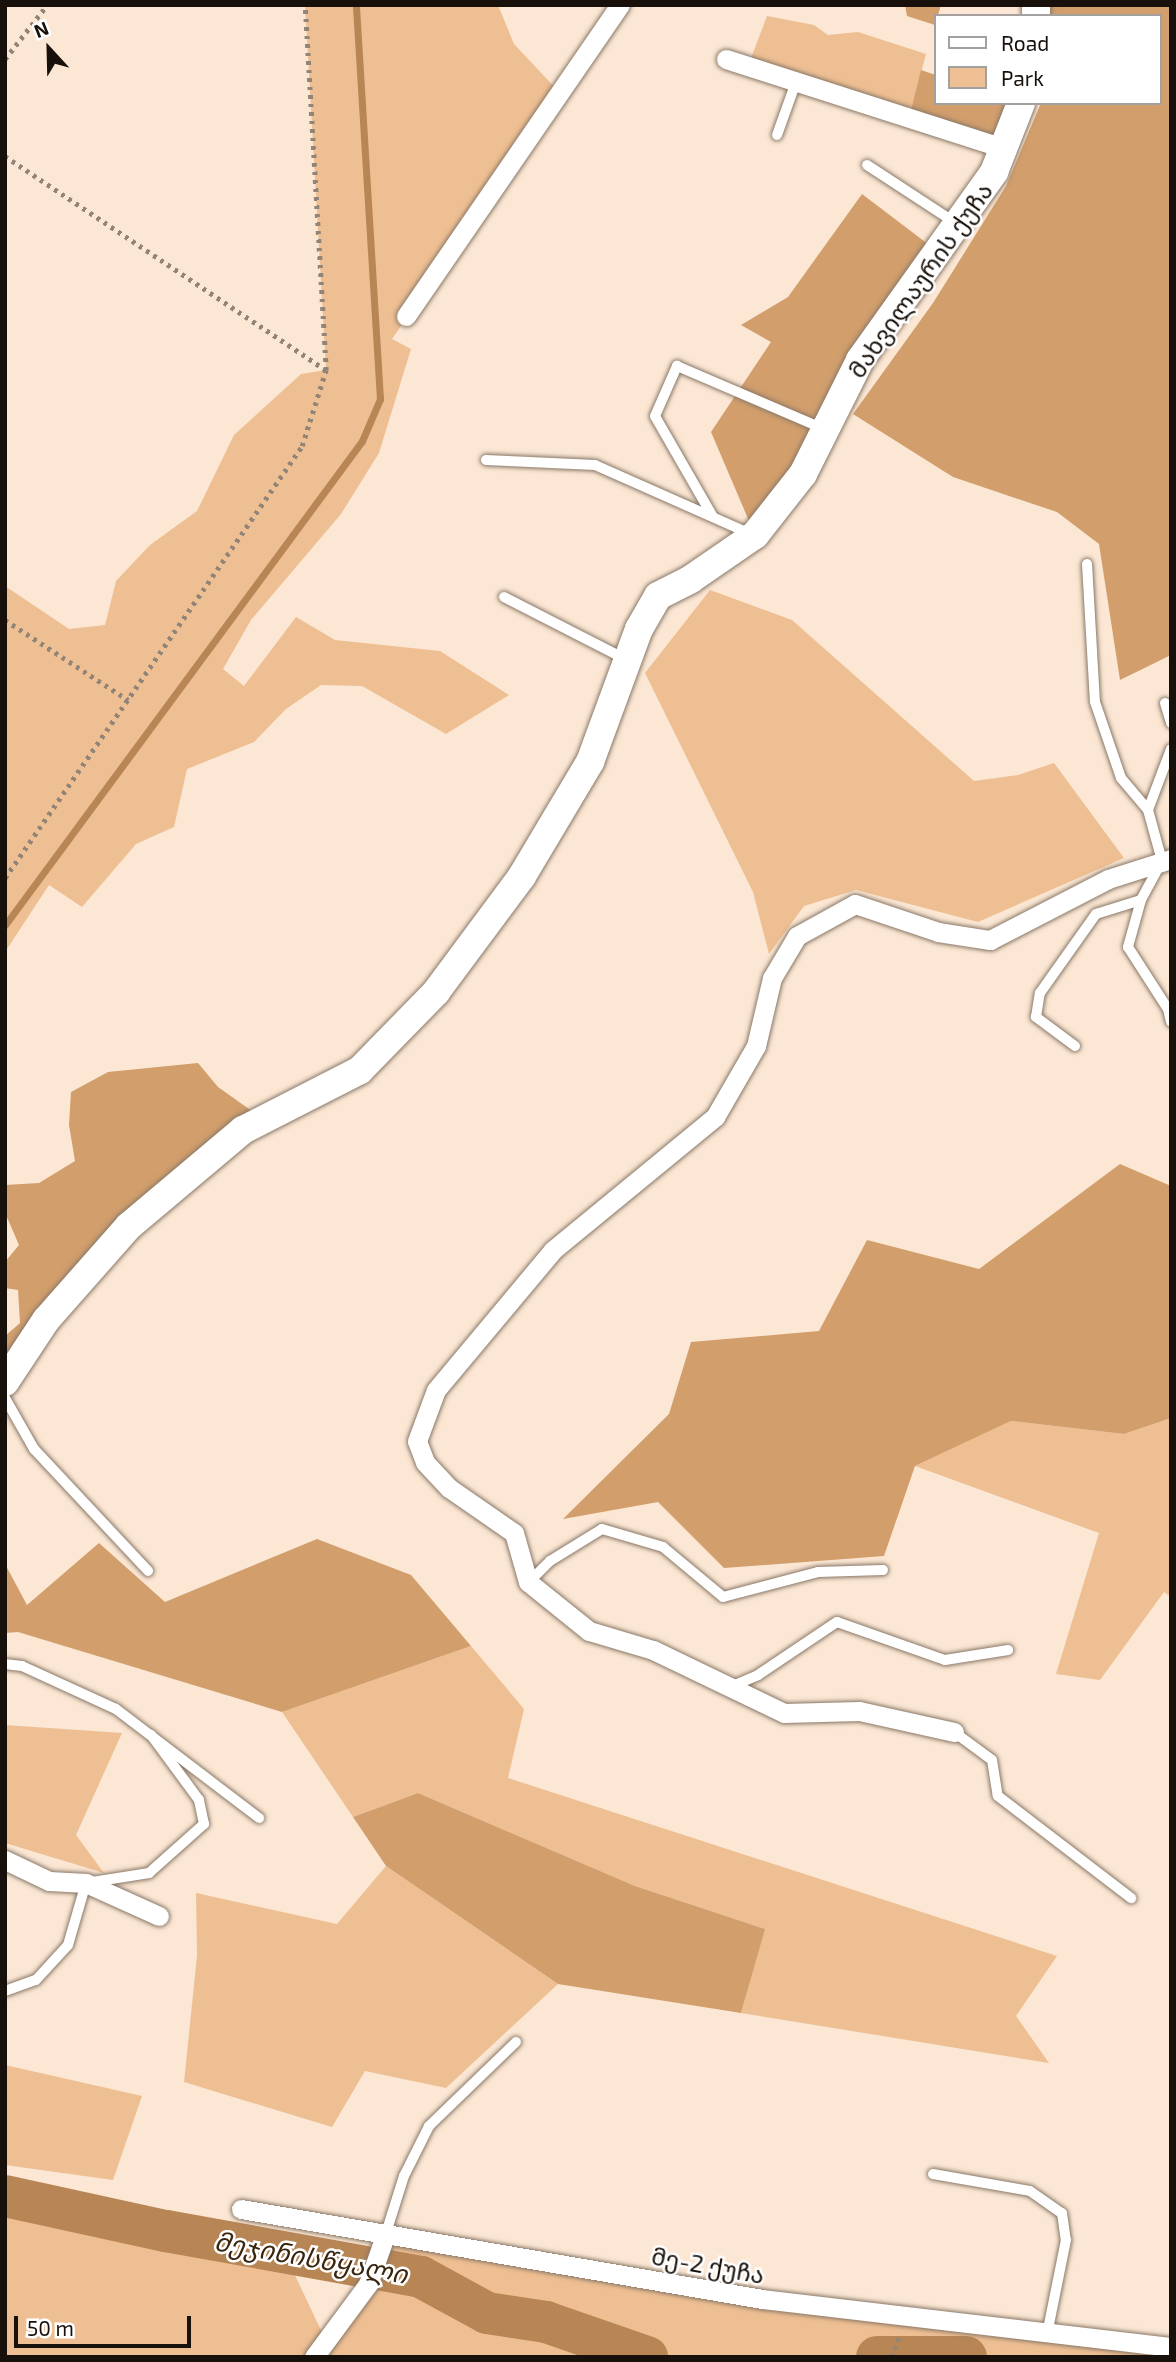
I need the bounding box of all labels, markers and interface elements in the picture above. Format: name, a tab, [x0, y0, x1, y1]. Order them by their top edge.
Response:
north arrow	[14, 14, 84, 84]
legend	[934, 14, 1162, 105]
text: N	[30, 16, 52, 42]
text: Road	[1001, 30, 1049, 55]
text: Park	[1001, 65, 1044, 90]
street label: მახვილაურის ქუჩა	[842, 177, 998, 383]
water label: მეჯინისწყალი	[212, 2225, 410, 2289]
street label: მე-2 ქუჩა	[649, 2241, 767, 2289]
scale bar	[18, 2302, 194, 2346]
text: 50 m	[27, 2315, 74, 2340]

